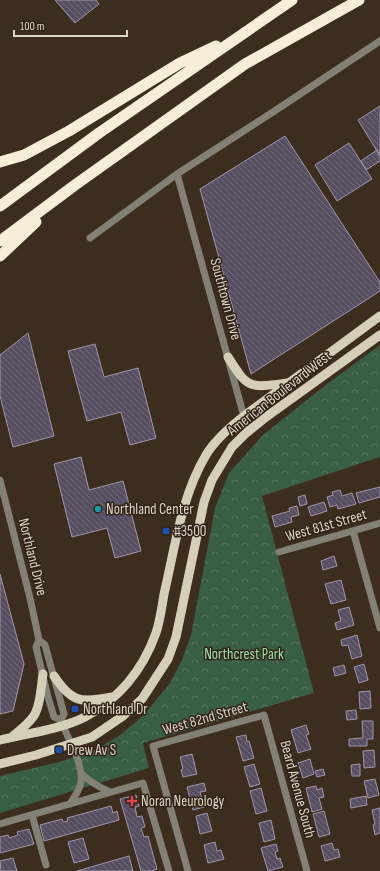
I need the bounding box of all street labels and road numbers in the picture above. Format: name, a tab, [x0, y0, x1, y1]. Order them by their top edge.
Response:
street label: Southtown Drive	[205, 256, 246, 342]
street label: American Boulevard West	[223, 346, 336, 441]
street label: West 81st Street	[283, 505, 369, 546]
street label: Northland Drive	[14, 516, 51, 598]
street label: West 82nd Street	[160, 697, 250, 740]
street label: Beard Avenue South	[275, 738, 320, 840]

